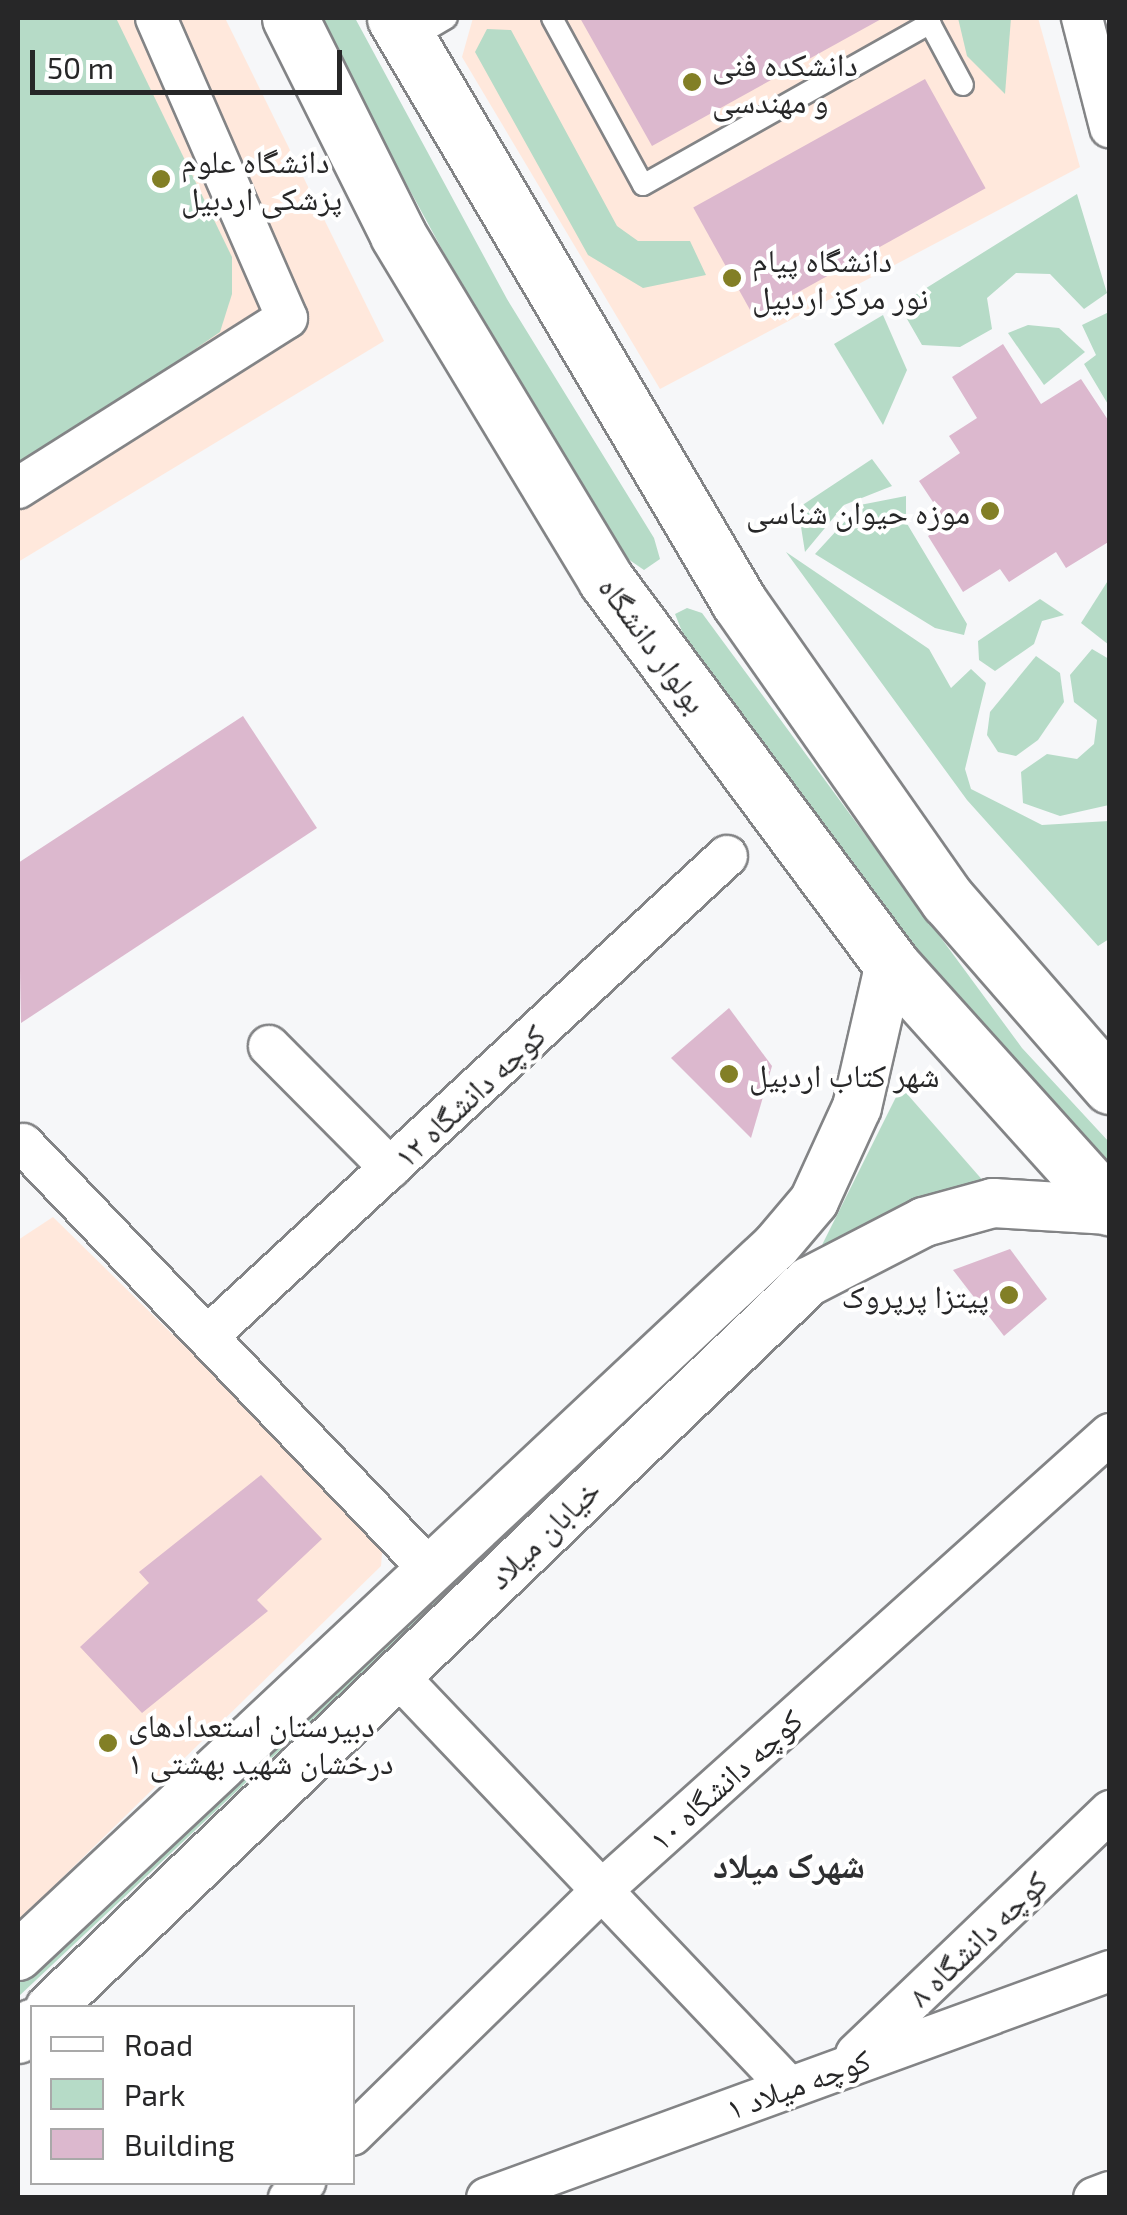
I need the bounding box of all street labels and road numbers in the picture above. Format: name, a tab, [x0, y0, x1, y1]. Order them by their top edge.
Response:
street label: بولوار دانشگاه	[592, 568, 716, 720]
street label: کوچه دانشگاه ۱۲	[385, 1015, 553, 1175]
street label: خیابان میلاد	[479, 1470, 607, 1596]
street label: کوچه دانشگاه ۱۰	[641, 1700, 809, 1858]
street label: کوچه دانشگاه ۸	[899, 1862, 1055, 2014]
street label: کوچه میلاد ۱	[721, 2039, 875, 2127]

